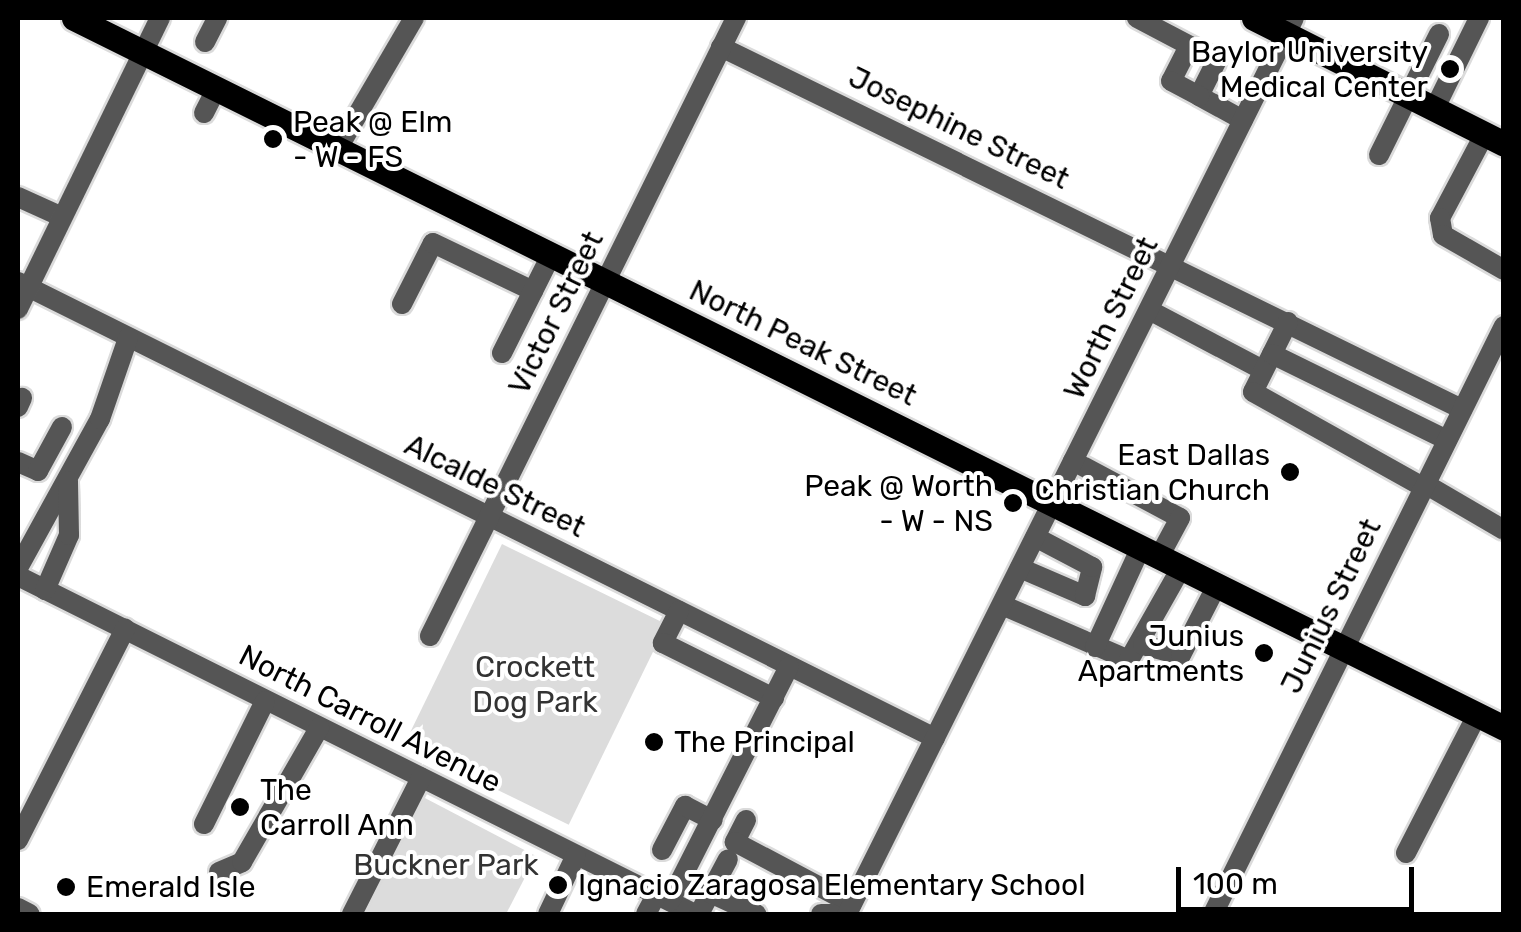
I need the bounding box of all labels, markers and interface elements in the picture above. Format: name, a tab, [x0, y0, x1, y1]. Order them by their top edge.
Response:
place label: Baylor University Medical Center	[1190, 34, 1428, 104]
marker: Baylor University Medical Center	[1437, 56, 1463, 82]
street label: Josephine Street	[843, 59, 1075, 197]
place label: Peak @ Elm - W - FS	[293, 104, 453, 174]
marker: Peak @ Elm - W - FS	[262, 128, 284, 150]
street label: Victor Street	[501, 225, 611, 401]
street label: Worth Street	[1056, 231, 1166, 405]
street label: North Peak Street	[683, 272, 923, 414]
street label: Alcalde Street	[399, 427, 591, 545]
place label: East Dallas Christian Church	[1034, 437, 1270, 508]
marker: East Dallas Christian Church	[1279, 461, 1301, 483]
place label: Peak @ Worth - W - NS	[803, 468, 993, 538]
marker: Peak @ Worth - W - NS	[1002, 492, 1024, 514]
street label: Junius Street	[1273, 513, 1389, 699]
place label: Junius Apartments	[1078, 618, 1244, 688]
street label: North Carroll Avenue	[233, 637, 507, 801]
marker: Junius Apartments	[1253, 642, 1275, 664]
park label: Crockett Dog Park	[472, 649, 598, 720]
place label: The Principal	[674, 724, 855, 760]
marker: The Principal	[643, 731, 665, 753]
place label: The Carroll Ann	[260, 772, 415, 842]
marker: The Carroll Ann	[229, 796, 251, 818]
park label: Buckner Park	[353, 847, 539, 883]
scale bar	[1181, 847, 1418, 909]
text: 100 m	[1193, 866, 1278, 902]
place label: Ignacio Zaragosa Elementary School	[578, 867, 1086, 903]
place label: Emerald Isle	[86, 869, 255, 905]
marker: Ignacio Zaragosa Elementary School	[547, 874, 569, 896]
marker: Emerald Isle	[55, 876, 77, 898]

